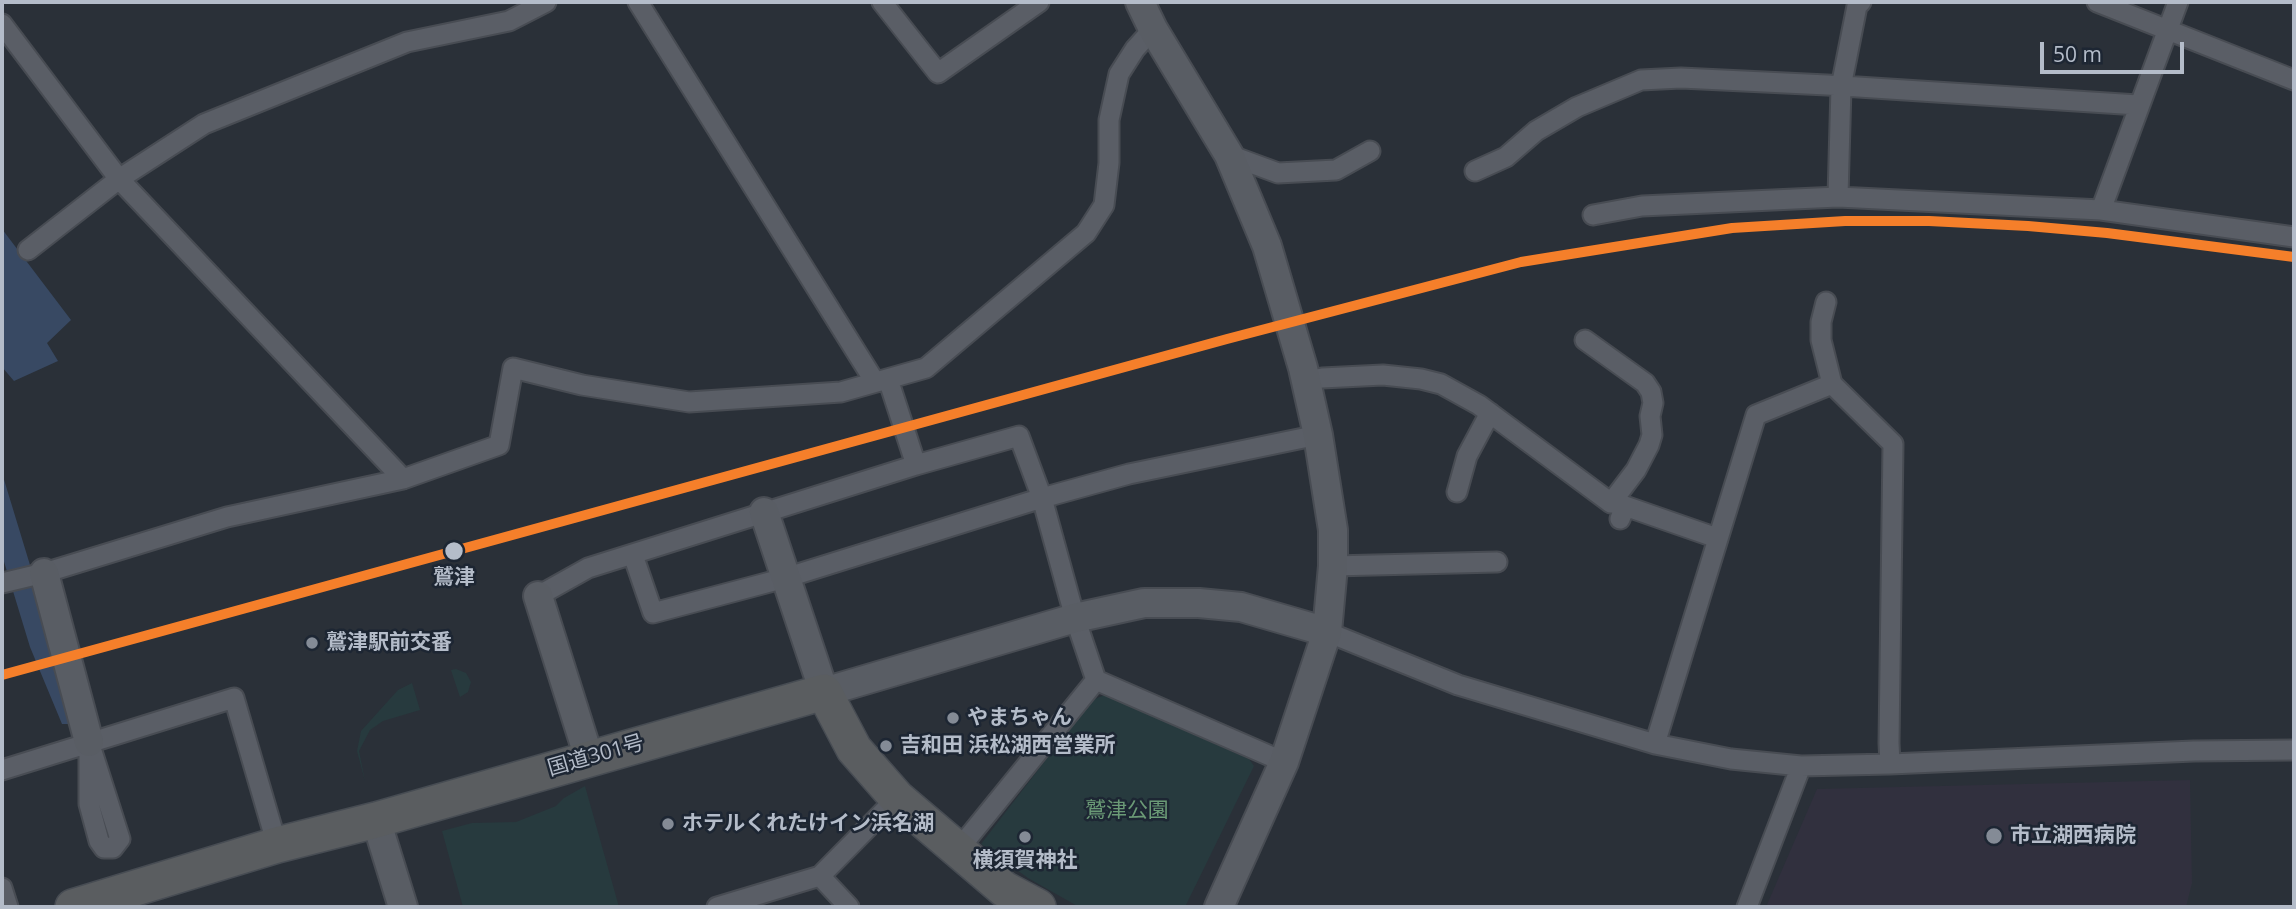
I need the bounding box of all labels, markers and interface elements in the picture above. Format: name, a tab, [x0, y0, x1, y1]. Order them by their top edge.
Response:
scale bar	[2044, 28, 2188, 72]
text: 50 m	[2053, 40, 2102, 68]
marker: 鷲津	[443, 540, 465, 562]
place label: 鷲津	[433, 565, 475, 591]
place label: 鷲津駅前交番	[326, 630, 452, 656]
marker: 鷲津駅前交番	[304, 635, 320, 651]
place label: やまちゃん	[967, 705, 1072, 731]
marker: やまちゃん	[945, 710, 961, 726]
street label: 国道301号	[545, 730, 647, 782]
place label: 吉和田 浜松湖西営業所	[900, 733, 1115, 759]
marker: 吉和田 浜松湖西営業所	[878, 738, 894, 754]
park label: 鷲津公園	[1085, 798, 1169, 824]
place label: ホテルくれたけイン浜名湖	[682, 811, 934, 837]
marker: ホテルくれたけイン浜名湖	[660, 816, 676, 832]
place label: 市立湖西病院	[2010, 823, 2136, 849]
marker: 市立湖西病院	[1984, 826, 2004, 846]
marker: 横須賀神社	[1017, 829, 1033, 845]
place label: 横須賀神社	[973, 848, 1077, 874]

